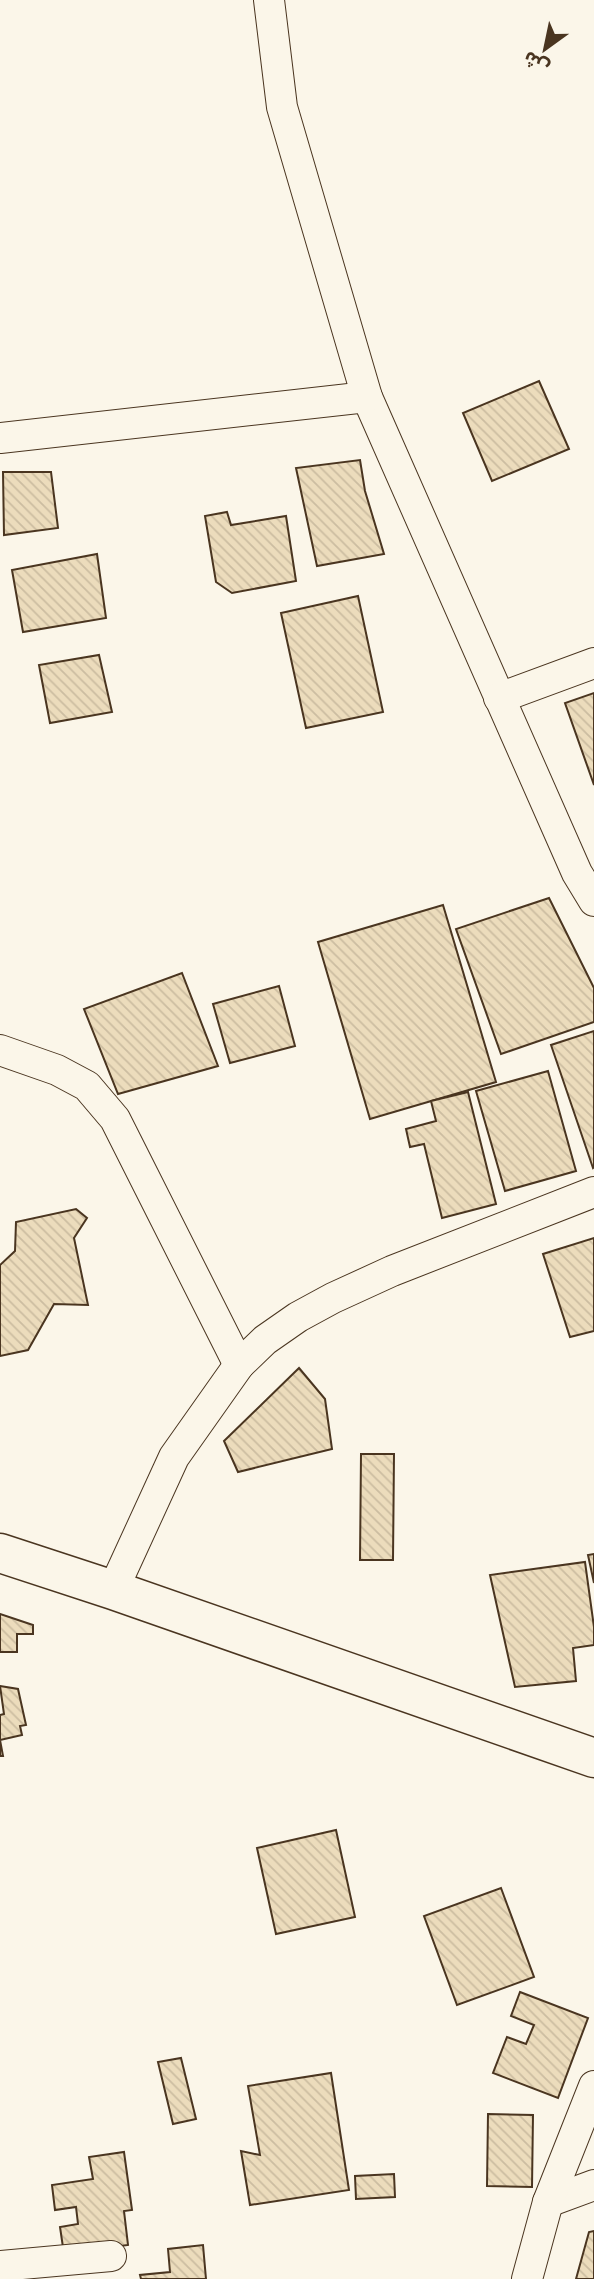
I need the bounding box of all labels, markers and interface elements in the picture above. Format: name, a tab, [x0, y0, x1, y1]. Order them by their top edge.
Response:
north arrow	[510, 14, 580, 84]
text: ش	[518, 45, 554, 81]

